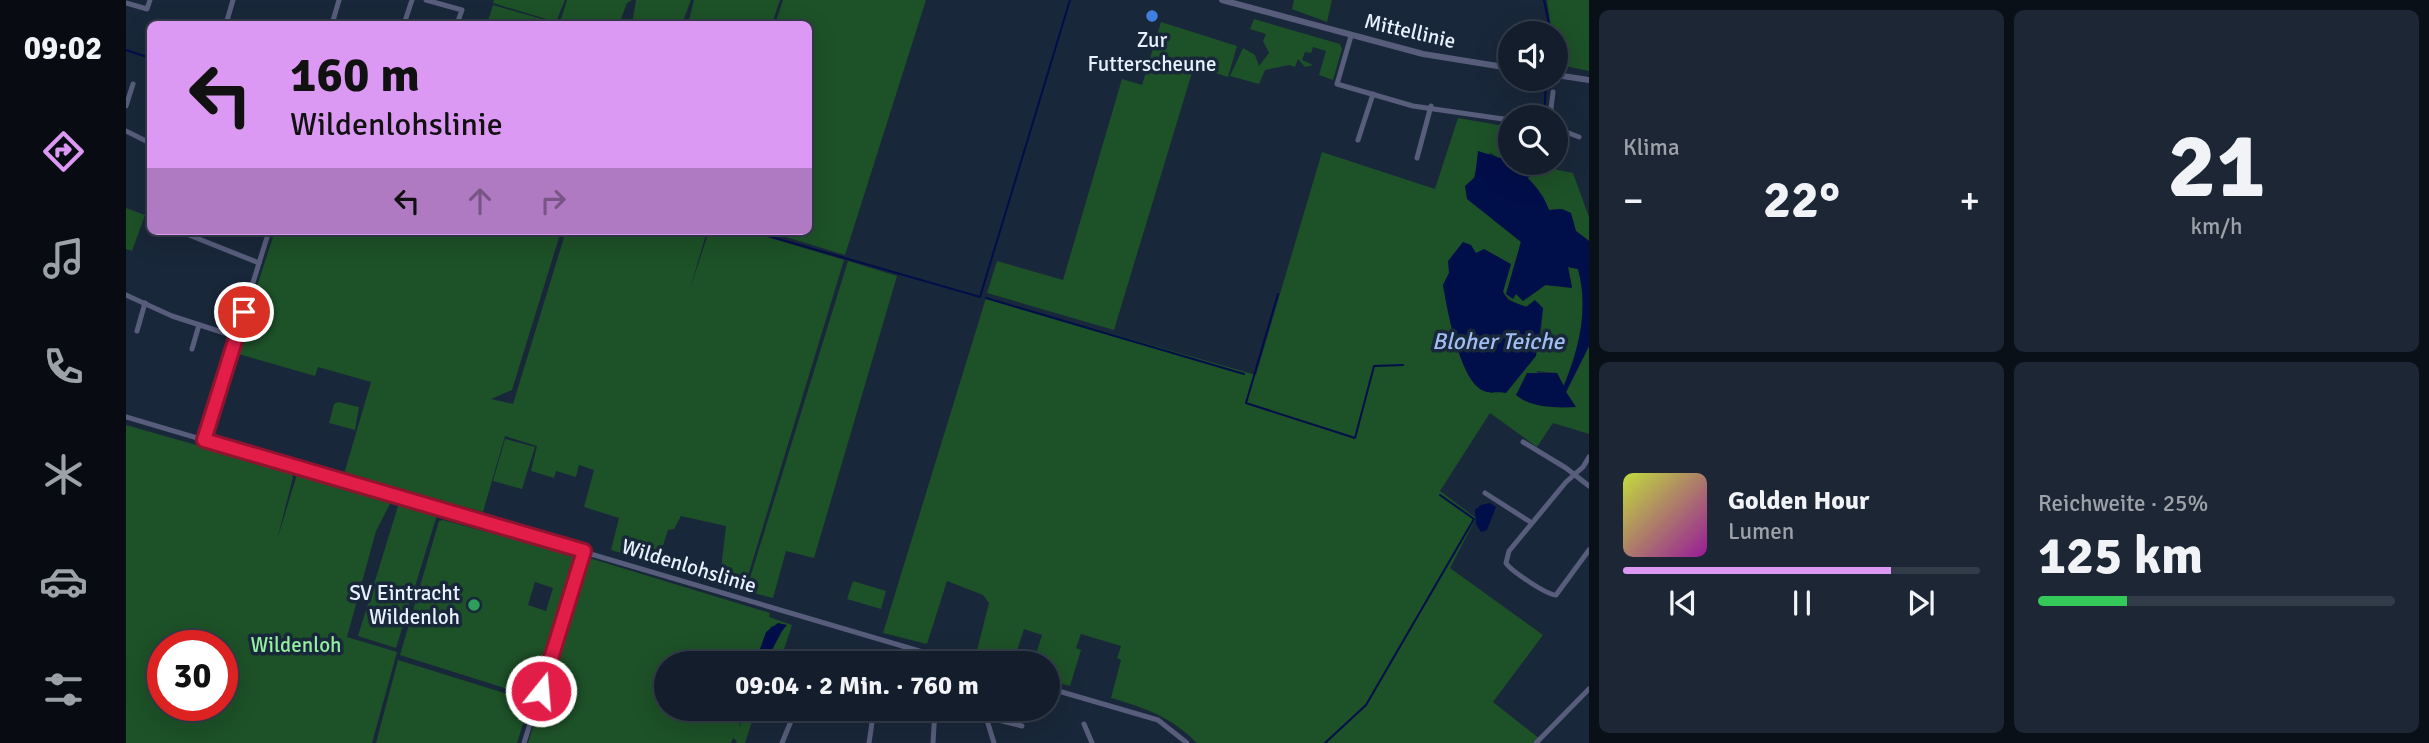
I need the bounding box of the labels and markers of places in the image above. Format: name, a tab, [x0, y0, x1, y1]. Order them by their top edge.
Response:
marker: Zur Futterscheune	[1144, 8, 1160, 24]
place label: Zur Futterscheune	[1087, 27, 1217, 77]
pin	[214, 282, 274, 342]
place label: SV Eintracht Wildenloh	[349, 580, 460, 630]
marker: SV Eintracht Wildenloh	[466, 597, 482, 613]

